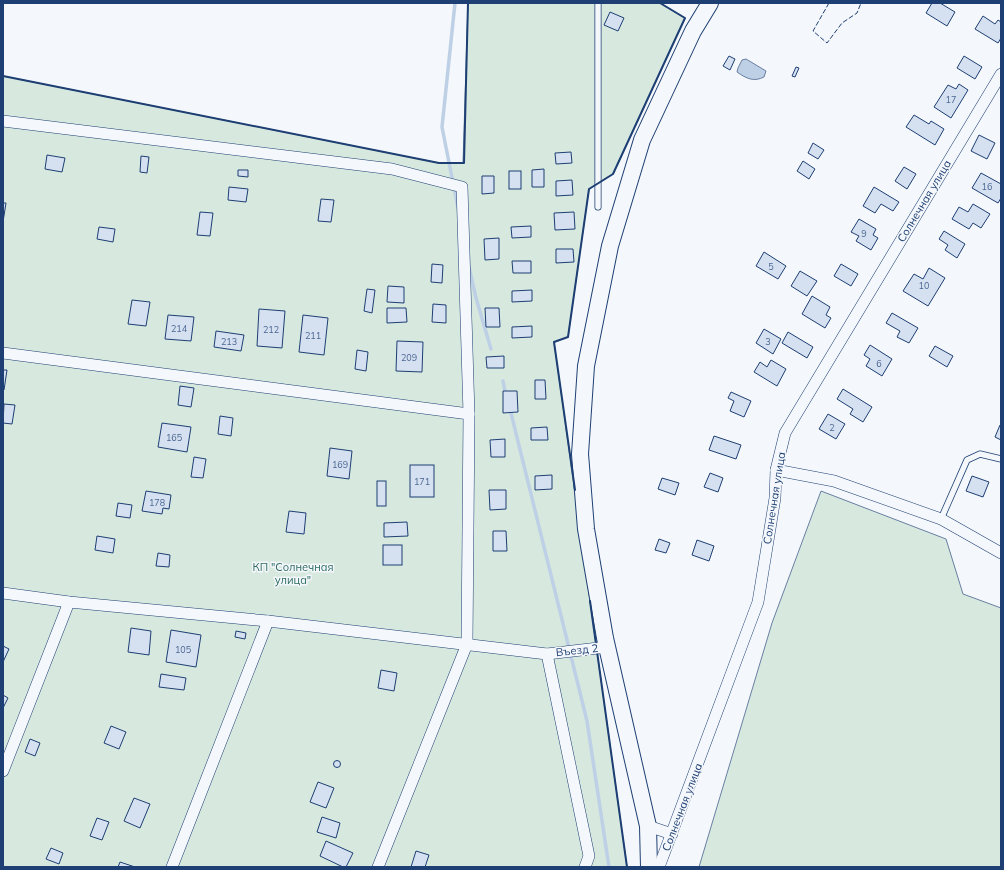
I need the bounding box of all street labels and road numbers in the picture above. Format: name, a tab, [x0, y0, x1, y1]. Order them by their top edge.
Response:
street label: Солнечная улица	[894, 157, 954, 245]
street label: Солнечная улица	[760, 451, 788, 545]
street label: Въезд 2	[555, 641, 599, 659]
street label: Солнечная улица	[659, 761, 705, 853]

